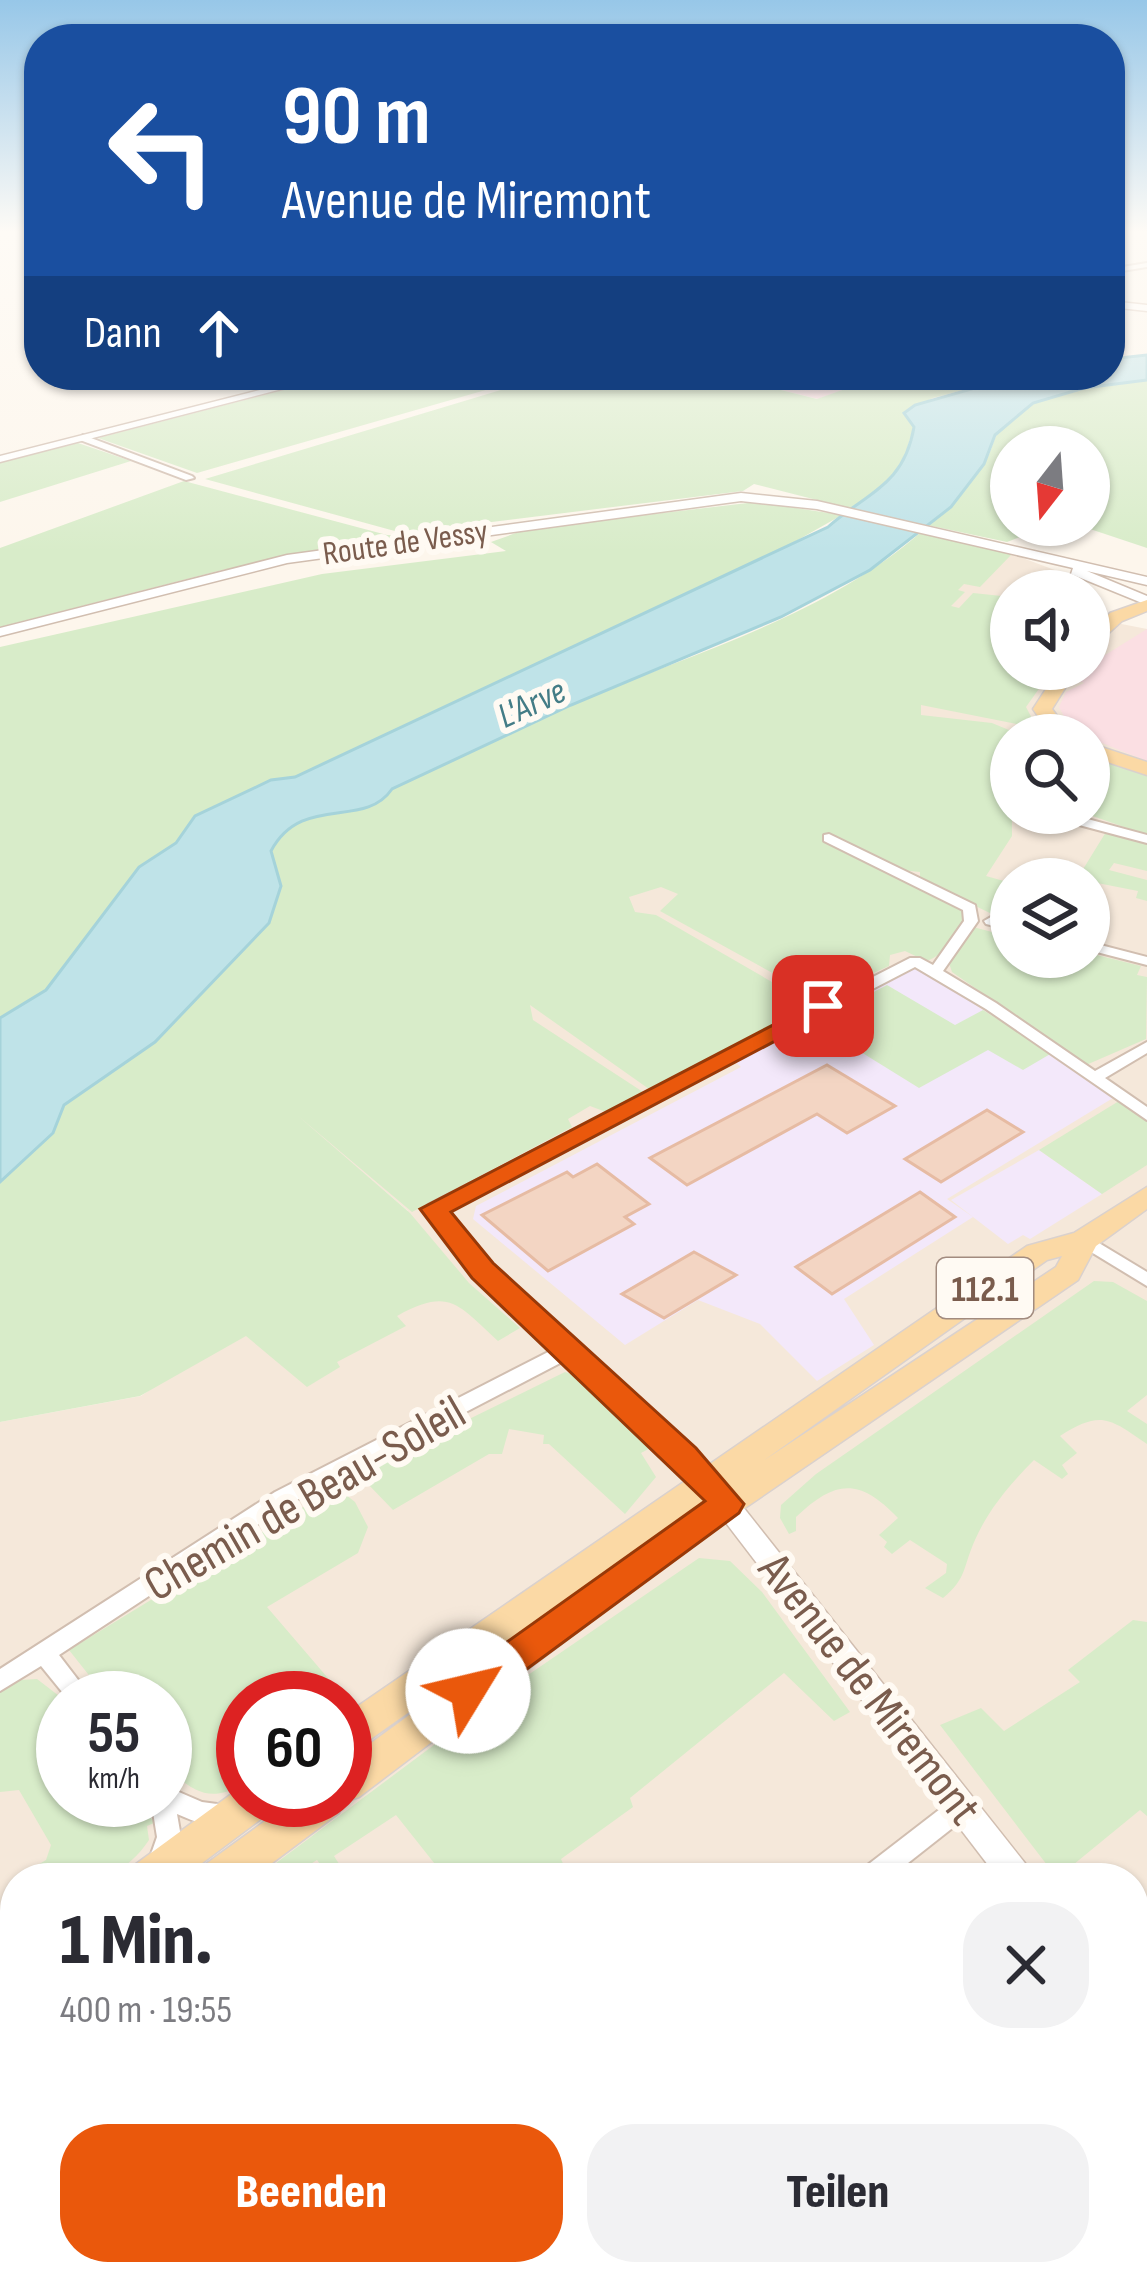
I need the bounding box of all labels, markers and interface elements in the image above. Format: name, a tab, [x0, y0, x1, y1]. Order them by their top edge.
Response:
text: 90 m	[282, 67, 431, 168]
icon: left	[84, 72, 240, 228]
text: Avenue de Miremont	[282, 169, 651, 234]
icon: ahead	[186, 300, 252, 366]
text: Dann	[84, 306, 162, 361]
north arrow	[990, 426, 1110, 546]
map controls	[990, 426, 1110, 978]
street label: Route de Vessy	[320, 512, 491, 574]
button: sound	[990, 570, 1110, 690]
water label: L'Arve	[491, 670, 573, 739]
button: search	[990, 714, 1110, 834]
button: layers	[990, 858, 1110, 978]
pin	[772, 955, 874, 1057]
icon: arrive	[790, 973, 856, 1039]
road number: 112.1	[937, 1258, 1033, 1318]
street label: Chemin de Beau-Soleil	[135, 1384, 476, 1614]
street label: Avenue de Miremont	[745, 1542, 992, 1836]
position arrow	[405, 1628, 531, 1754]
speed limit sign: 60	[216, 1671, 372, 1827]
text: 55	[88, 1698, 140, 1770]
text: km/h	[88, 1761, 140, 1797]
text: 1 Min.	[60, 1898, 213, 1985]
button: close	[963, 1902, 1089, 2028]
text: 400 m · 19:55	[60, 1987, 232, 2034]
button: Beenden	[60, 2124, 563, 2262]
button: Teilen	[587, 2124, 1089, 2262]

